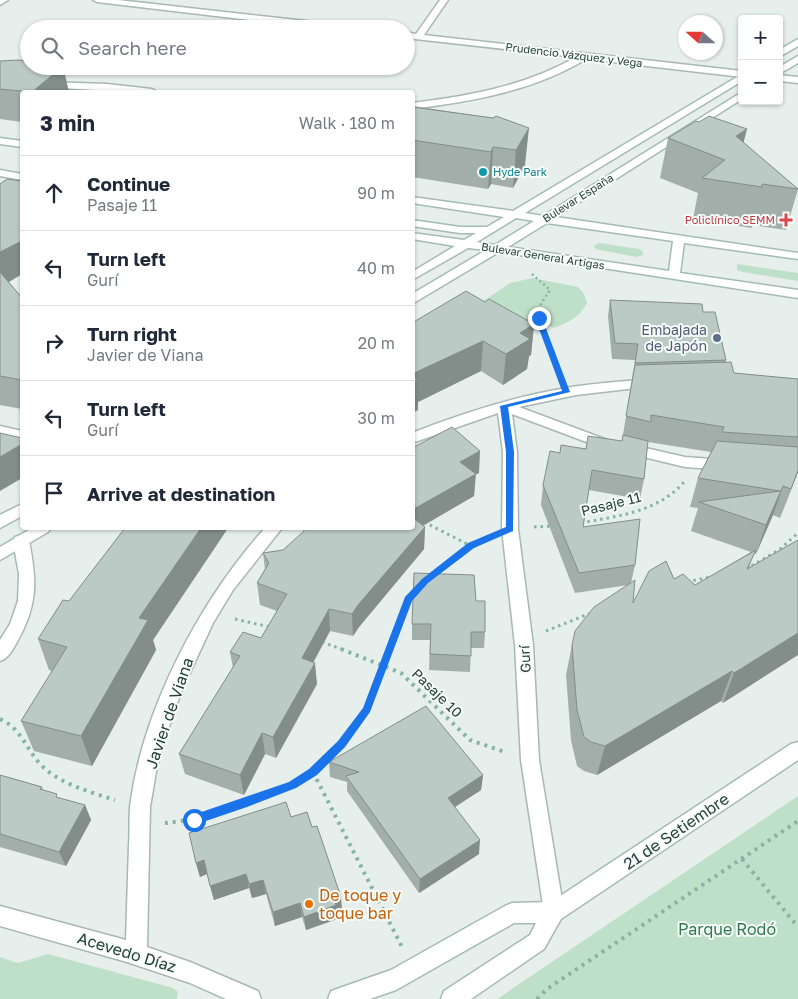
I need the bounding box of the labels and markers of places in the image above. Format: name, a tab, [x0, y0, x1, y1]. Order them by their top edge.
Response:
place label: Hyde Park	[493, 165, 547, 178]
marker: Hyde Park	[477, 166, 489, 178]
place label: Policlínico SEMM	[685, 213, 775, 226]
marker: Policlínico SEMM	[779, 213, 793, 227]
place label: Embajada de Japón	[641, 321, 707, 354]
marker: Embajada de Japón	[711, 332, 723, 344]
place label: De toque y toque bar	[319, 885, 401, 923]
marker: De toque y toque bar	[303, 898, 315, 910]

